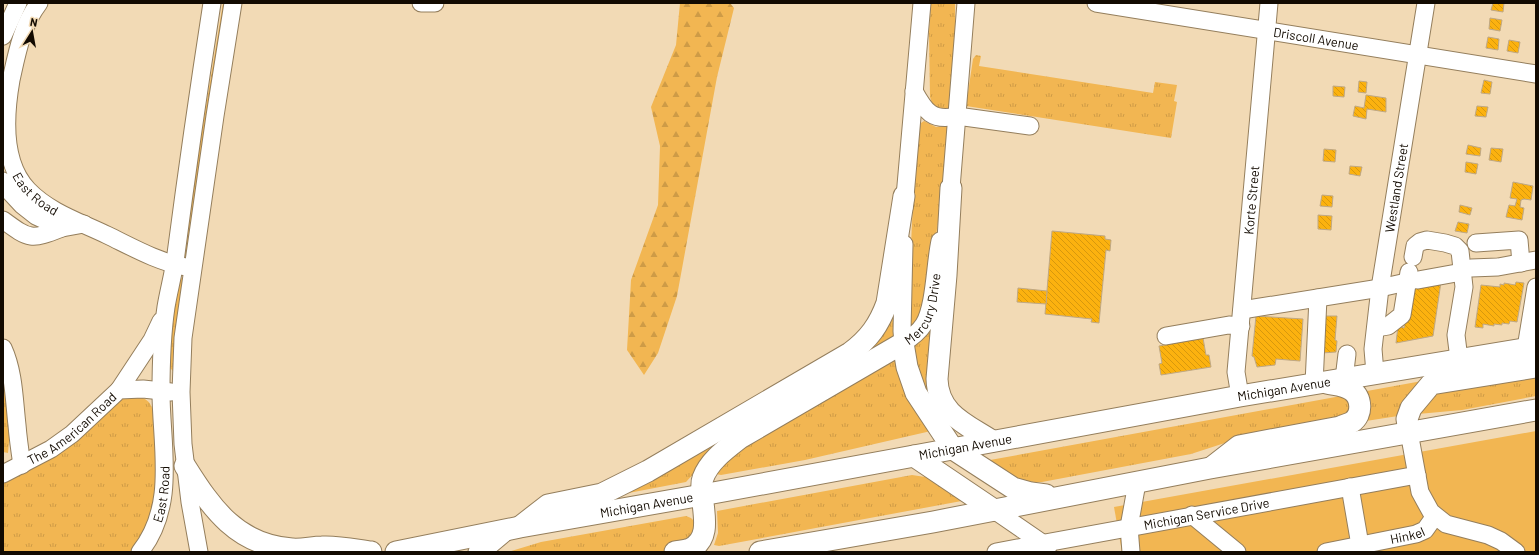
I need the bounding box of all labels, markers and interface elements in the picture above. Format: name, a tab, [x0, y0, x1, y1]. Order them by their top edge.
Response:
north arrow	[12, 12, 52, 52]
text: N	[29, 15, 39, 29]
street label: Driscoll Avenue	[1272, 24, 1360, 53]
street label: Westland Street	[1381, 142, 1411, 234]
street label: Korte Street	[1240, 165, 1262, 235]
street label: East Road	[9, 169, 61, 219]
street label: Mercury Drive	[901, 272, 943, 348]
street label: Michigan Avenue	[1236, 373, 1332, 404]
street label: The American Road	[24, 389, 120, 468]
street label: Michigan Avenue	[917, 430, 1013, 463]
street label: East Road	[149, 466, 172, 524]
street label: Michigan Avenue	[599, 489, 694, 521]
street label: Michigan Service Drive	[1142, 494, 1271, 533]
street label: Hinkel	[1389, 523, 1427, 547]

